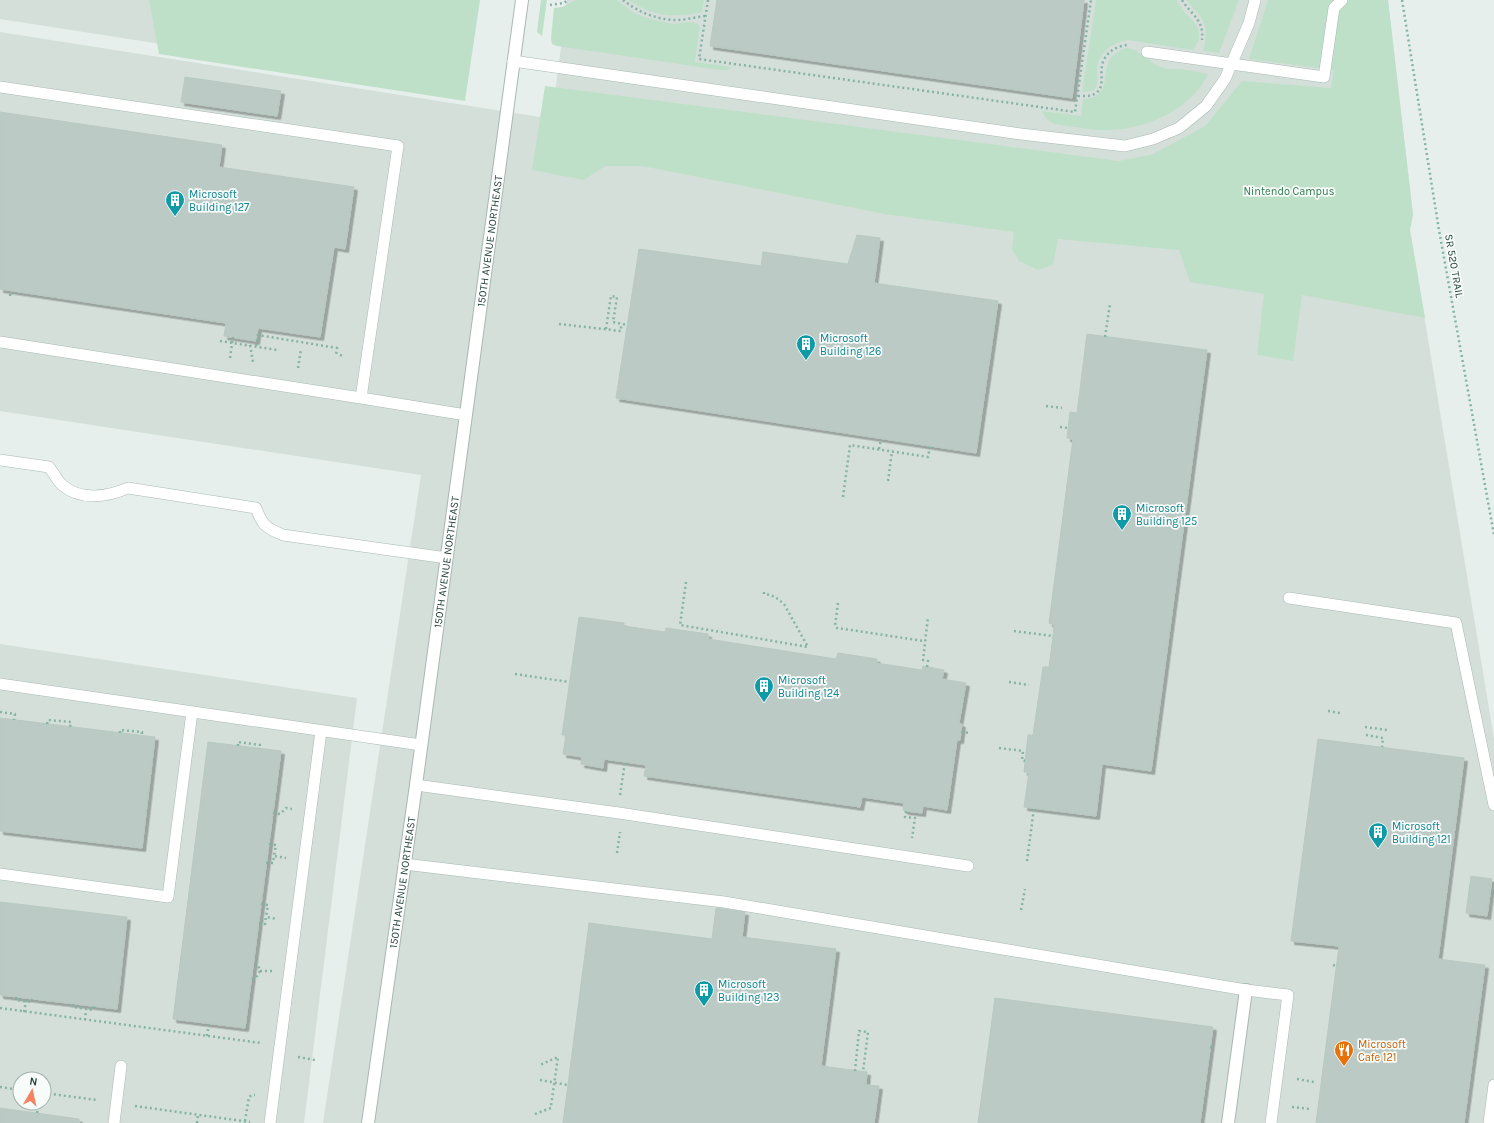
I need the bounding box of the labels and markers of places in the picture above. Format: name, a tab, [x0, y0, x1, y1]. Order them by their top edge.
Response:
place label: Microsoft Building 127	[189, 188, 249, 214]
building icon: Microsoft Building 127	[164, 189, 186, 217]
place label: Microsoft Building 126	[820, 332, 881, 358]
building icon: Microsoft Building 126	[795, 333, 817, 361]
place label: Microsoft Building 125	[1136, 502, 1197, 528]
building icon: Microsoft Building 125	[1111, 503, 1133, 531]
place label: Microsoft Building 124	[778, 674, 839, 700]
building icon: Microsoft Building 124	[753, 675, 775, 703]
place label: Microsoft Building 121	[1392, 820, 1451, 846]
building icon: Microsoft Building 121	[1367, 821, 1389, 849]
place label: Microsoft Building 123	[718, 978, 780, 1004]
building icon: Microsoft Building 123	[693, 979, 715, 1007]
place label: Microsoft Cafe 121	[1358, 1038, 1406, 1064]
restaurant icon: Microsoft Cafe 121	[1333, 1039, 1355, 1067]

